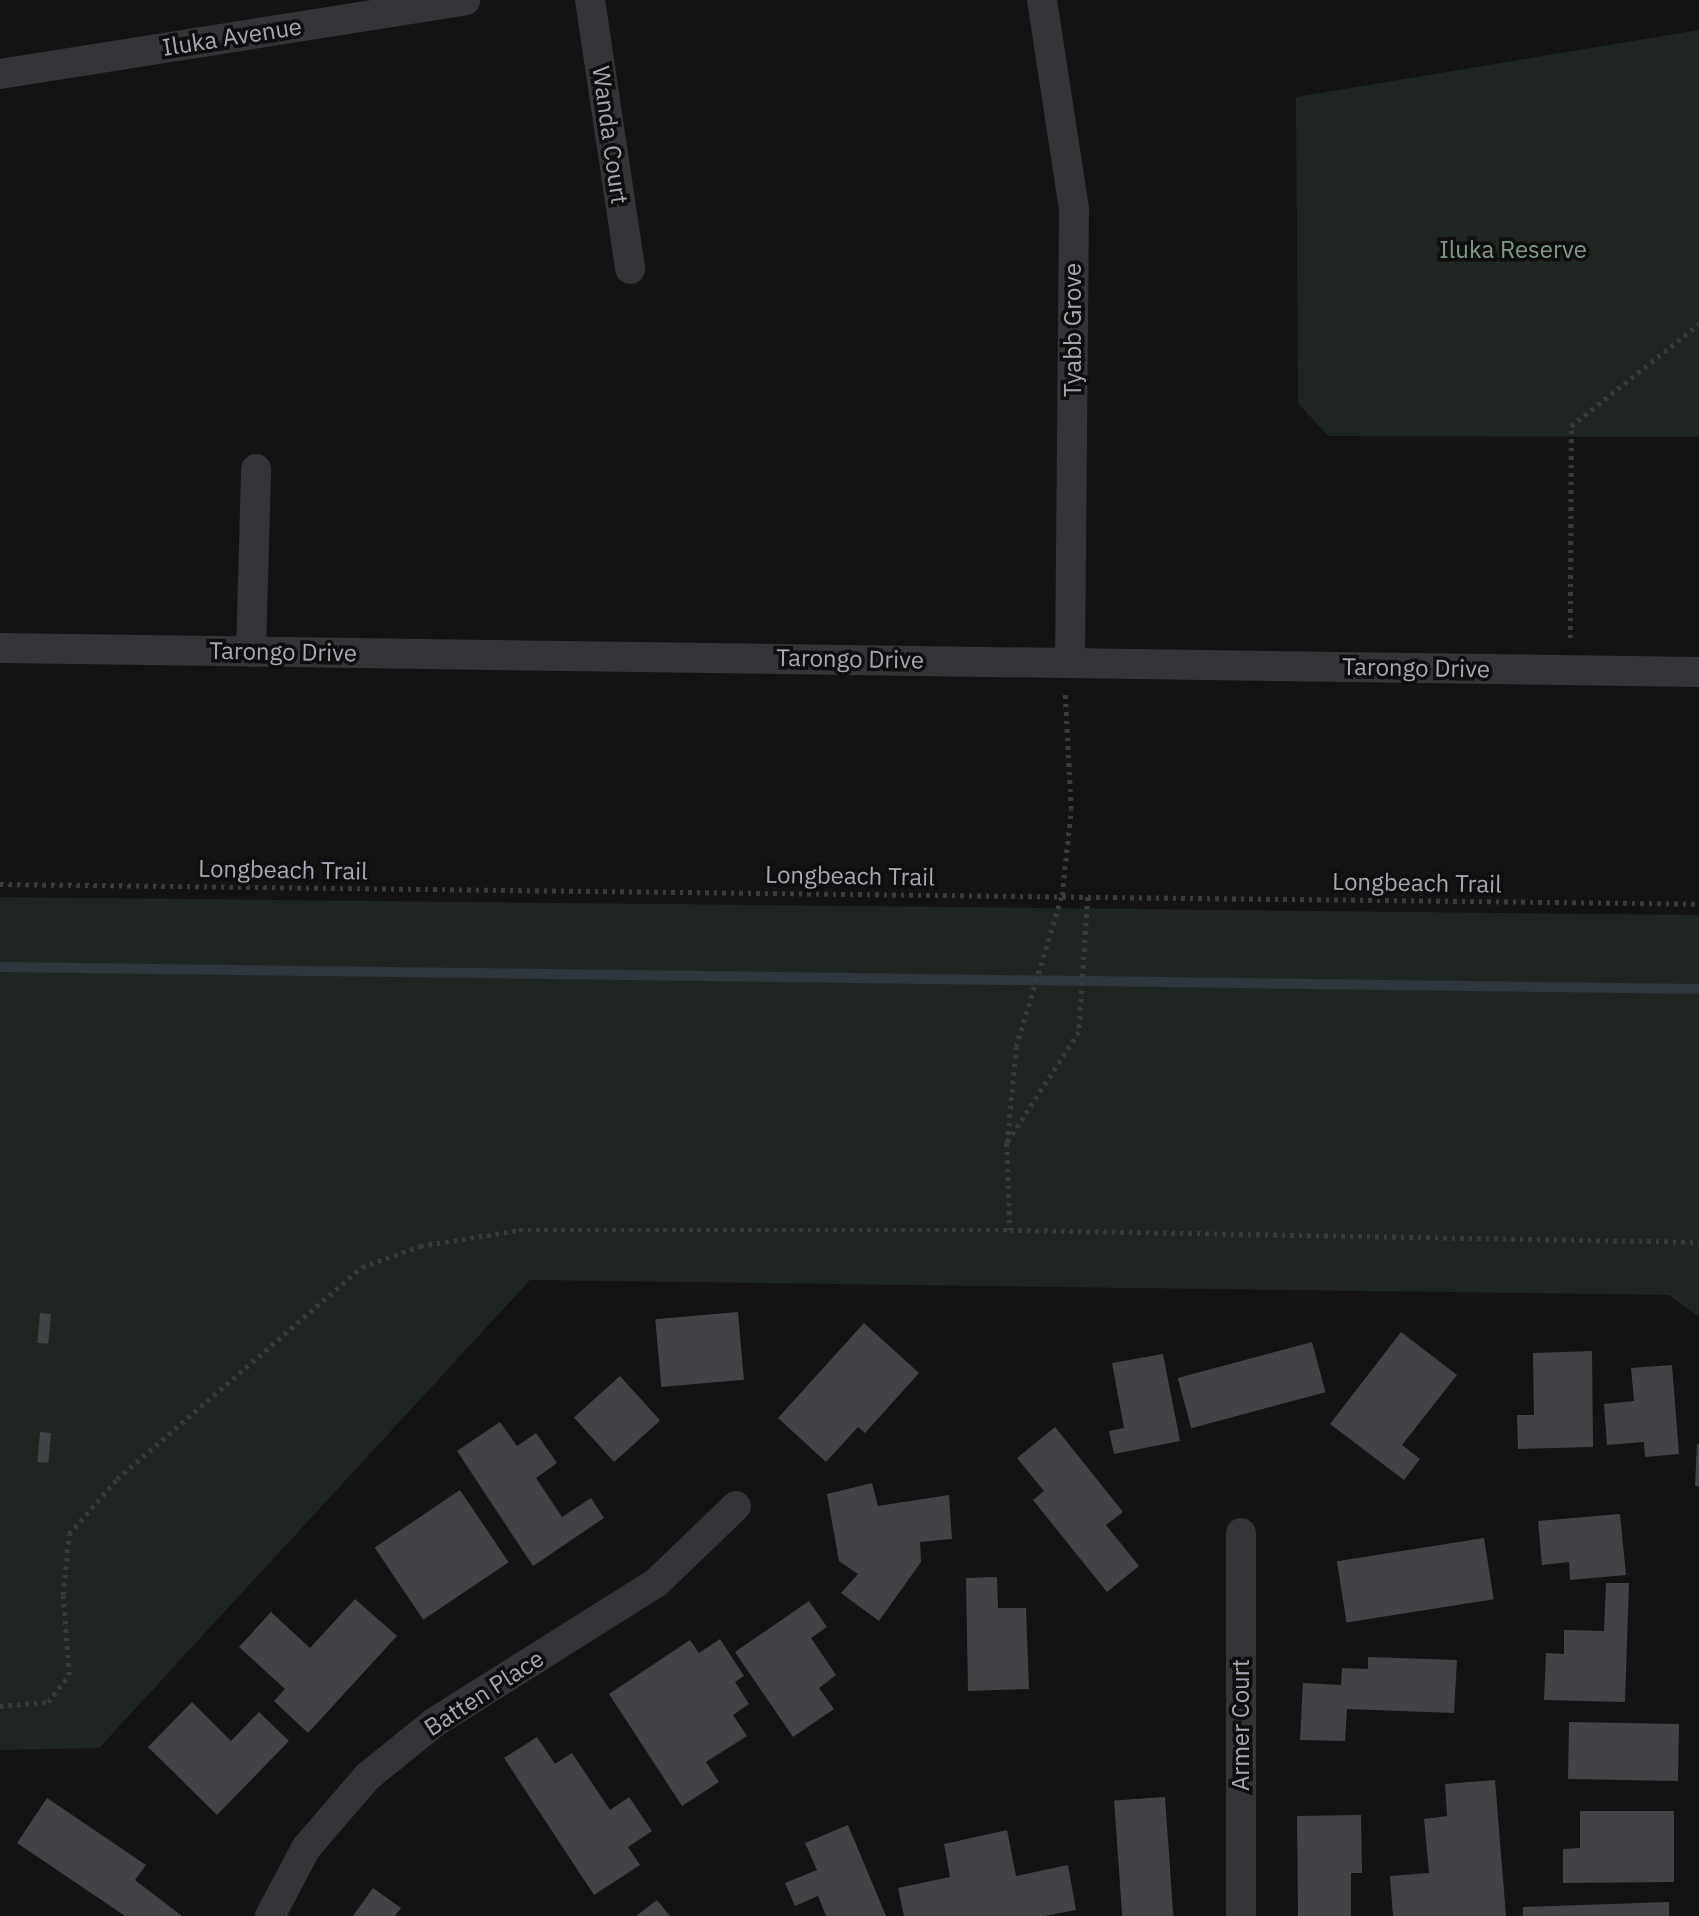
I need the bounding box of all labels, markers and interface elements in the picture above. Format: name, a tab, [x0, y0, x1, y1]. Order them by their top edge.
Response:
street label: Iluka Avenue	[160, 12, 304, 62]
street label: Wanda Court	[586, 64, 634, 206]
park label: Iluka Reserve	[1439, 236, 1587, 264]
street label: Tyabb Grove	[1059, 263, 1087, 397]
street label: Tarongo Drive	[209, 636, 357, 668]
street label: Tarongo Drive	[776, 643, 924, 675]
street label: Tarongo Drive	[1342, 652, 1490, 684]
street label: Longbeach Trail	[198, 854, 368, 886]
street label: Longbeach Trail	[765, 860, 935, 892]
street label: Longbeach Trail	[1332, 867, 1502, 899]
street label: Batten Place	[419, 1644, 549, 1742]
street label: Armer Court	[1227, 1659, 1255, 1791]

